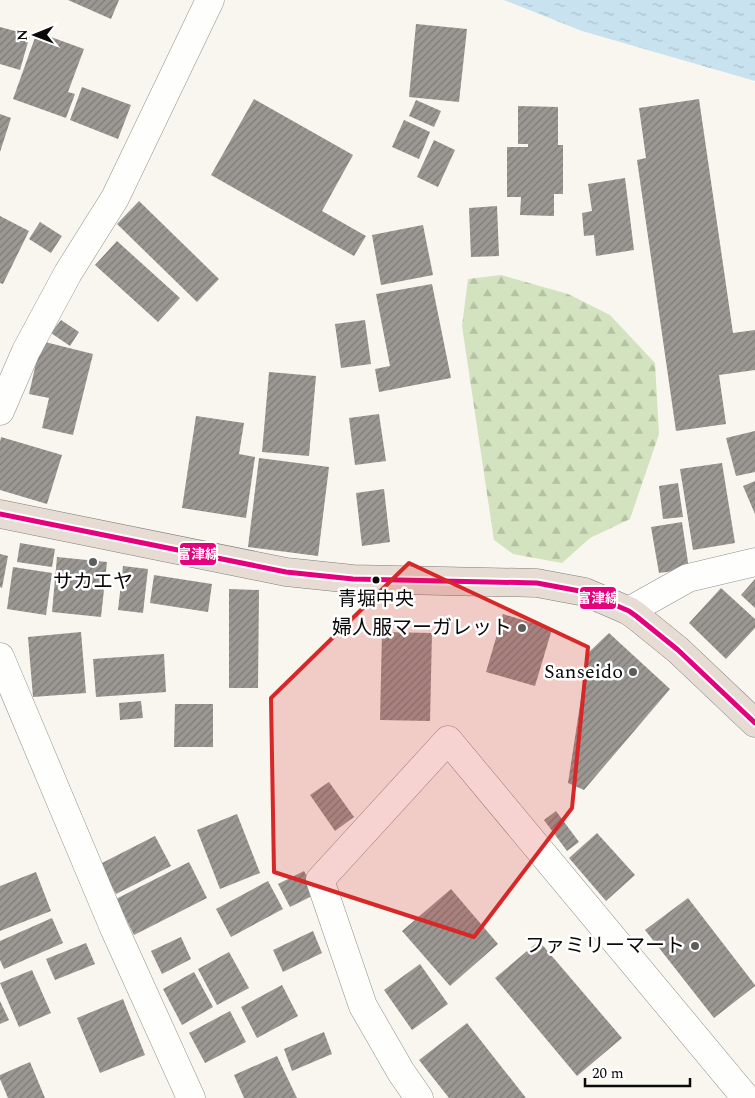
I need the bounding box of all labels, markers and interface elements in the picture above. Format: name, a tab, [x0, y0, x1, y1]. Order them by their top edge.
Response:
north arrow	[10, 10, 60, 60]
text: N	[12, 29, 33, 41]
line badge: 富津線	[179, 542, 217, 566]
text: 富津線	[177, 544, 219, 565]
marker: サカエヤ	[87, 556, 99, 568]
place label: サカエヤ	[53, 567, 133, 597]
marker: 青堀中央	[371, 575, 381, 585]
place label: 青堀中央	[338, 585, 414, 614]
line badge: 富津線	[579, 586, 617, 610]
text: 富津線	[577, 588, 619, 609]
place label: 婦人服マーガレット	[332, 613, 512, 643]
marker: 婦人服マーガレット	[516, 622, 528, 634]
place label: Sanseido	[544, 657, 623, 687]
marker: Sanseido	[627, 666, 639, 678]
place label: ファミリーマート	[525, 931, 685, 961]
marker: ファミリーマート	[689, 940, 701, 952]
scale bar	[585, 1056, 690, 1088]
text: 20 m	[592, 1062, 624, 1085]

